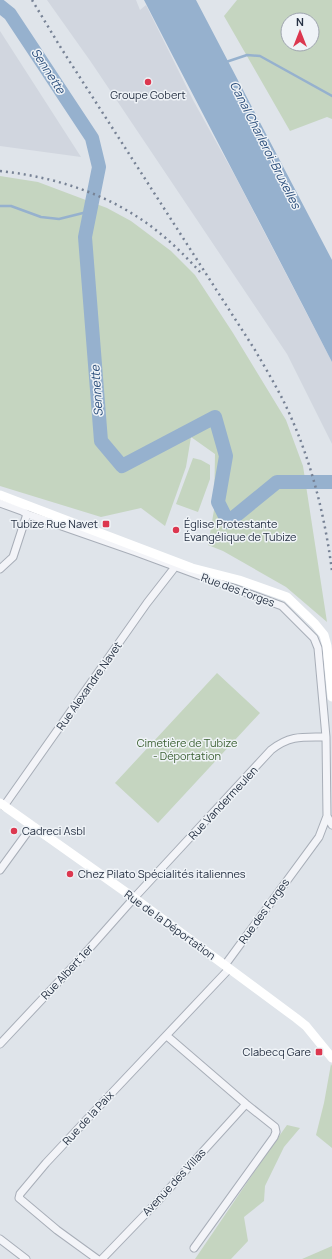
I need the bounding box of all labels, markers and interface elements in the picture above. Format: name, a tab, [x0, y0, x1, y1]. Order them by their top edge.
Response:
north arrow	[280, 12, 320, 52]
text: N	[296, 14, 304, 29]
water label: Sennette	[27, 45, 70, 98]
marker: Groupe Gobert	[143, 77, 153, 87]
water label: Canal Charleroi-Bruxelles	[226, 78, 306, 213]
place label: Groupe Gobert	[110, 87, 186, 102]
water label: Sennette	[86, 364, 107, 417]
place label: Tubize Rue Navet	[11, 516, 98, 531]
place label: Église Protestante Évangélique de Tubize	[184, 516, 297, 544]
marker: Tubize Rue Navet	[101, 519, 111, 529]
marker: Église Protestante Évangélique de Tubize	[171, 525, 181, 535]
street label: Rue des Forges	[199, 569, 277, 610]
street label: Rue Alexandre Navet	[52, 639, 125, 733]
park label: Cimetière de Tubize - Déportation	[137, 735, 238, 763]
street label: Rue Vandermeulen	[185, 763, 261, 843]
place label: Cadreci Asbl	[22, 823, 85, 838]
marker: Cadreci Asbl	[9, 826, 19, 836]
place label: Chez Pilato Spécialités italiennes	[78, 866, 246, 881]
marker: Chez Pilato Spécialités italiennes	[65, 869, 75, 879]
street label: Rue des Forges	[235, 875, 293, 946]
street label: Rue de la Déportation	[122, 886, 219, 963]
street label: Rue Albert 1er	[37, 941, 96, 1002]
place label: Clabecq Gare	[243, 1044, 312, 1059]
marker: Clabecq Gare	[314, 1047, 324, 1057]
street label: Rue de la Paix	[59, 1087, 117, 1148]
street label: Avenue des Villas	[139, 1145, 209, 1219]

